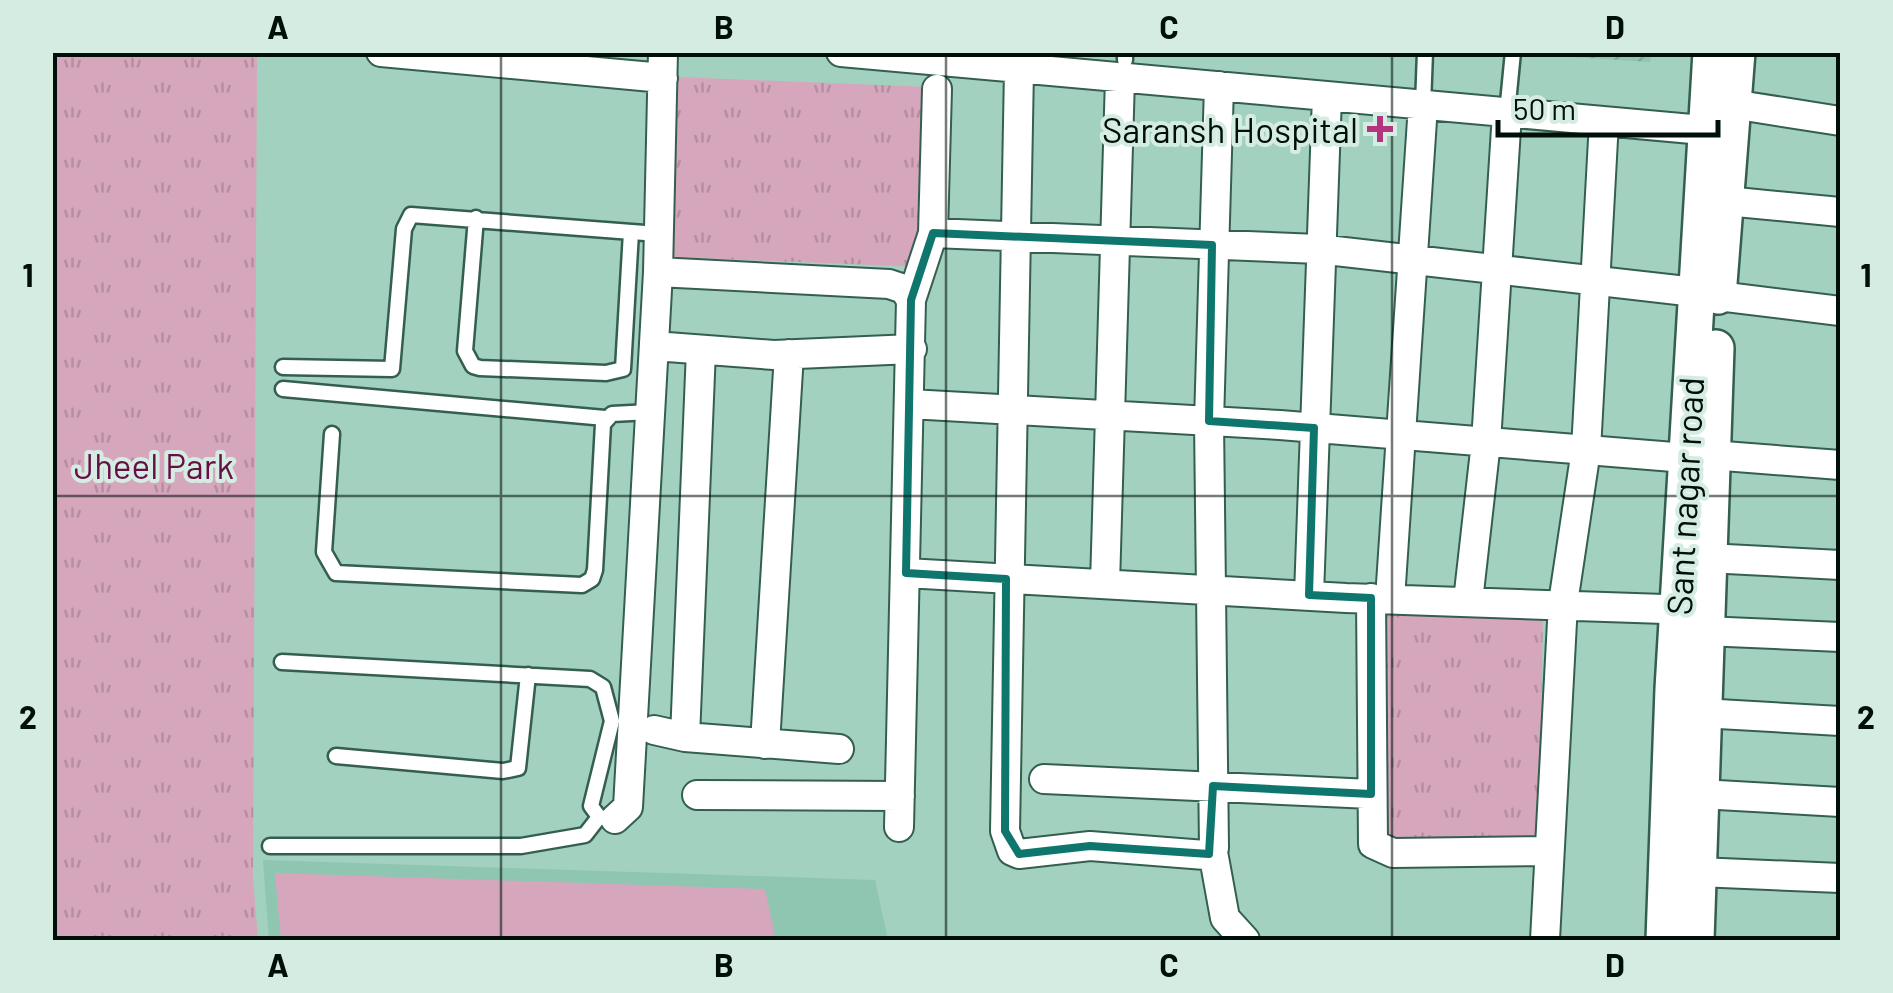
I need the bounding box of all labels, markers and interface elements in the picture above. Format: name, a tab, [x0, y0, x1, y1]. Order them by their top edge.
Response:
text: A	[267, 7, 289, 45]
text: B	[714, 7, 734, 45]
text: C	[1159, 7, 1179, 45]
text: D	[1605, 7, 1625, 45]
scale bar	[1498, 75, 1718, 137]
text: 50 m	[1513, 90, 1576, 126]
place label: Saransh Hospital	[1102, 108, 1358, 150]
marker: Saransh Hospital	[1367, 116, 1393, 142]
text: 1	[22, 255, 34, 293]
text: 1	[1860, 255, 1872, 293]
street label: Sant nagar road	[1657, 376, 1711, 616]
park label: Jheel Park	[74, 444, 234, 486]
text: 2	[19, 697, 37, 735]
text: 2	[1857, 697, 1875, 735]
text: A	[267, 945, 289, 983]
text: B	[714, 945, 734, 983]
text: C	[1159, 945, 1179, 983]
text: D	[1605, 945, 1625, 983]

